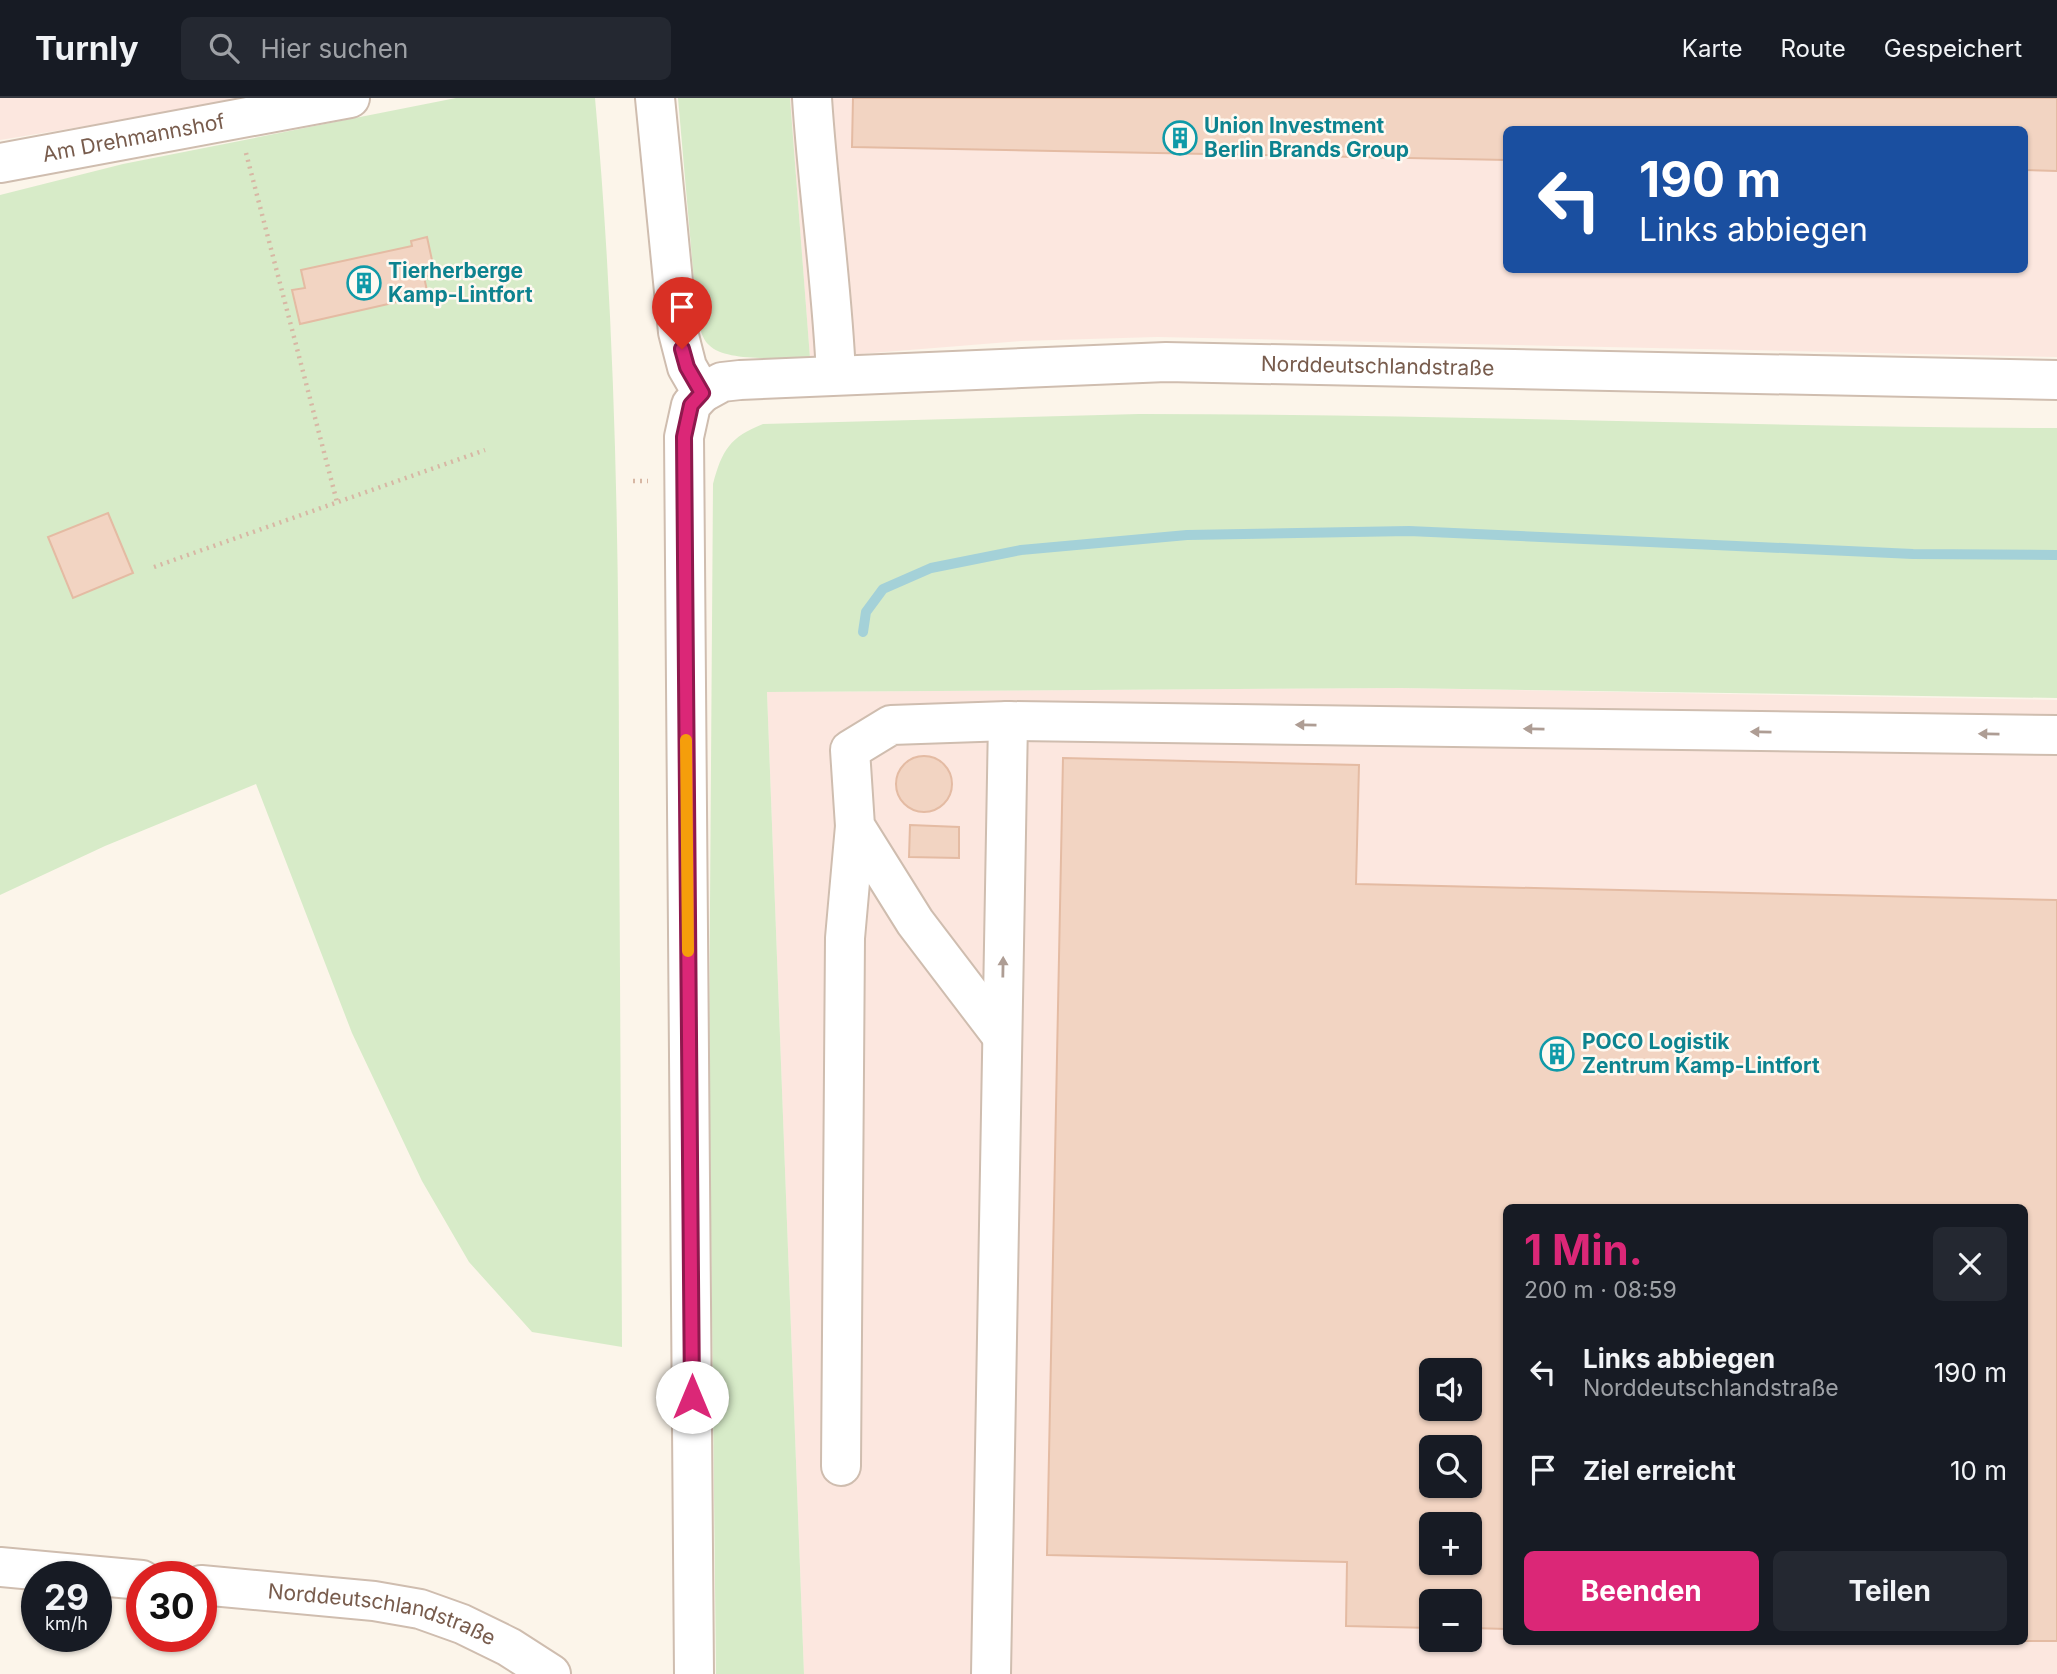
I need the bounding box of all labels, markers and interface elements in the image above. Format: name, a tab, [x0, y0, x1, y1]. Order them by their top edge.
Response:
search box	[181, 17, 671, 80]
text: Turnly	[35, 28, 139, 68]
icon: search	[205, 29, 243, 67]
text: Hier suchen	[261, 33, 408, 64]
text: Karte	[1682, 34, 1742, 63]
text: Route	[1780, 34, 1846, 63]
text: Gespeichert	[1884, 34, 2022, 63]
street label: Am Drehmannshof	[40, 108, 227, 167]
place label: Union Investment Berlin Brands Group	[1204, 113, 1409, 162]
building icon: Union Investment Berlin Brands Group	[1161, 119, 1199, 157]
text: 190 m	[1639, 150, 1781, 209]
icon: left	[1524, 154, 1615, 245]
text: Links abbiegen	[1639, 210, 1868, 249]
place label: Tierherberge Kamp-Lintfort	[388, 258, 533, 307]
building icon: Tierherberge Kamp-Lintfort	[345, 264, 383, 302]
pin	[652, 277, 712, 349]
icon: arrive	[663, 288, 701, 326]
street label: Norddeutschlandstraße	[1261, 351, 1495, 381]
one-way arrow	[1295, 720, 1317, 731]
one-way arrow	[1523, 723, 1545, 735]
one-way arrow	[1750, 726, 1772, 738]
one-way arrow	[1978, 728, 2000, 740]
one-way arrow	[997, 956, 1008, 978]
place label: POCO Logistik Zentrum Kamp-Lintfort	[1582, 1029, 1820, 1078]
building icon: POCO Logistik Zentrum Kamp-Lintfort	[1538, 1035, 1576, 1073]
text: 1 Min.	[1524, 1224, 1643, 1275]
button: close	[1933, 1227, 2007, 1301]
text: 200 m · 08:59	[1524, 1276, 1677, 1304]
text: Links abbiegen	[1583, 1343, 1775, 1374]
icon: left	[1524, 1353, 1562, 1391]
text: 190 m	[1934, 1357, 2007, 1388]
map controls	[1419, 1358, 1482, 1652]
button: sound	[1419, 1358, 1482, 1421]
position arrow	[655, 1360, 729, 1434]
text: Norddeutschlandstraße	[1583, 1374, 1839, 1402]
button: search	[1419, 1435, 1482, 1498]
icon: arrive	[1524, 1451, 1562, 1489]
text: Ziel erreicht	[1583, 1455, 1736, 1486]
text: 10 m	[1950, 1455, 2007, 1486]
button: +	[1419, 1512, 1482, 1575]
button: Beenden	[1524, 1551, 1759, 1631]
button: Teilen	[1773, 1551, 2007, 1631]
speed limit sign: 30	[126, 1561, 217, 1652]
text: 29	[44, 1576, 89, 1618]
street label: Norddeutschlandstraße	[267, 1578, 500, 1651]
button: −	[1419, 1589, 1482, 1652]
text: km/h	[45, 1613, 88, 1634]

